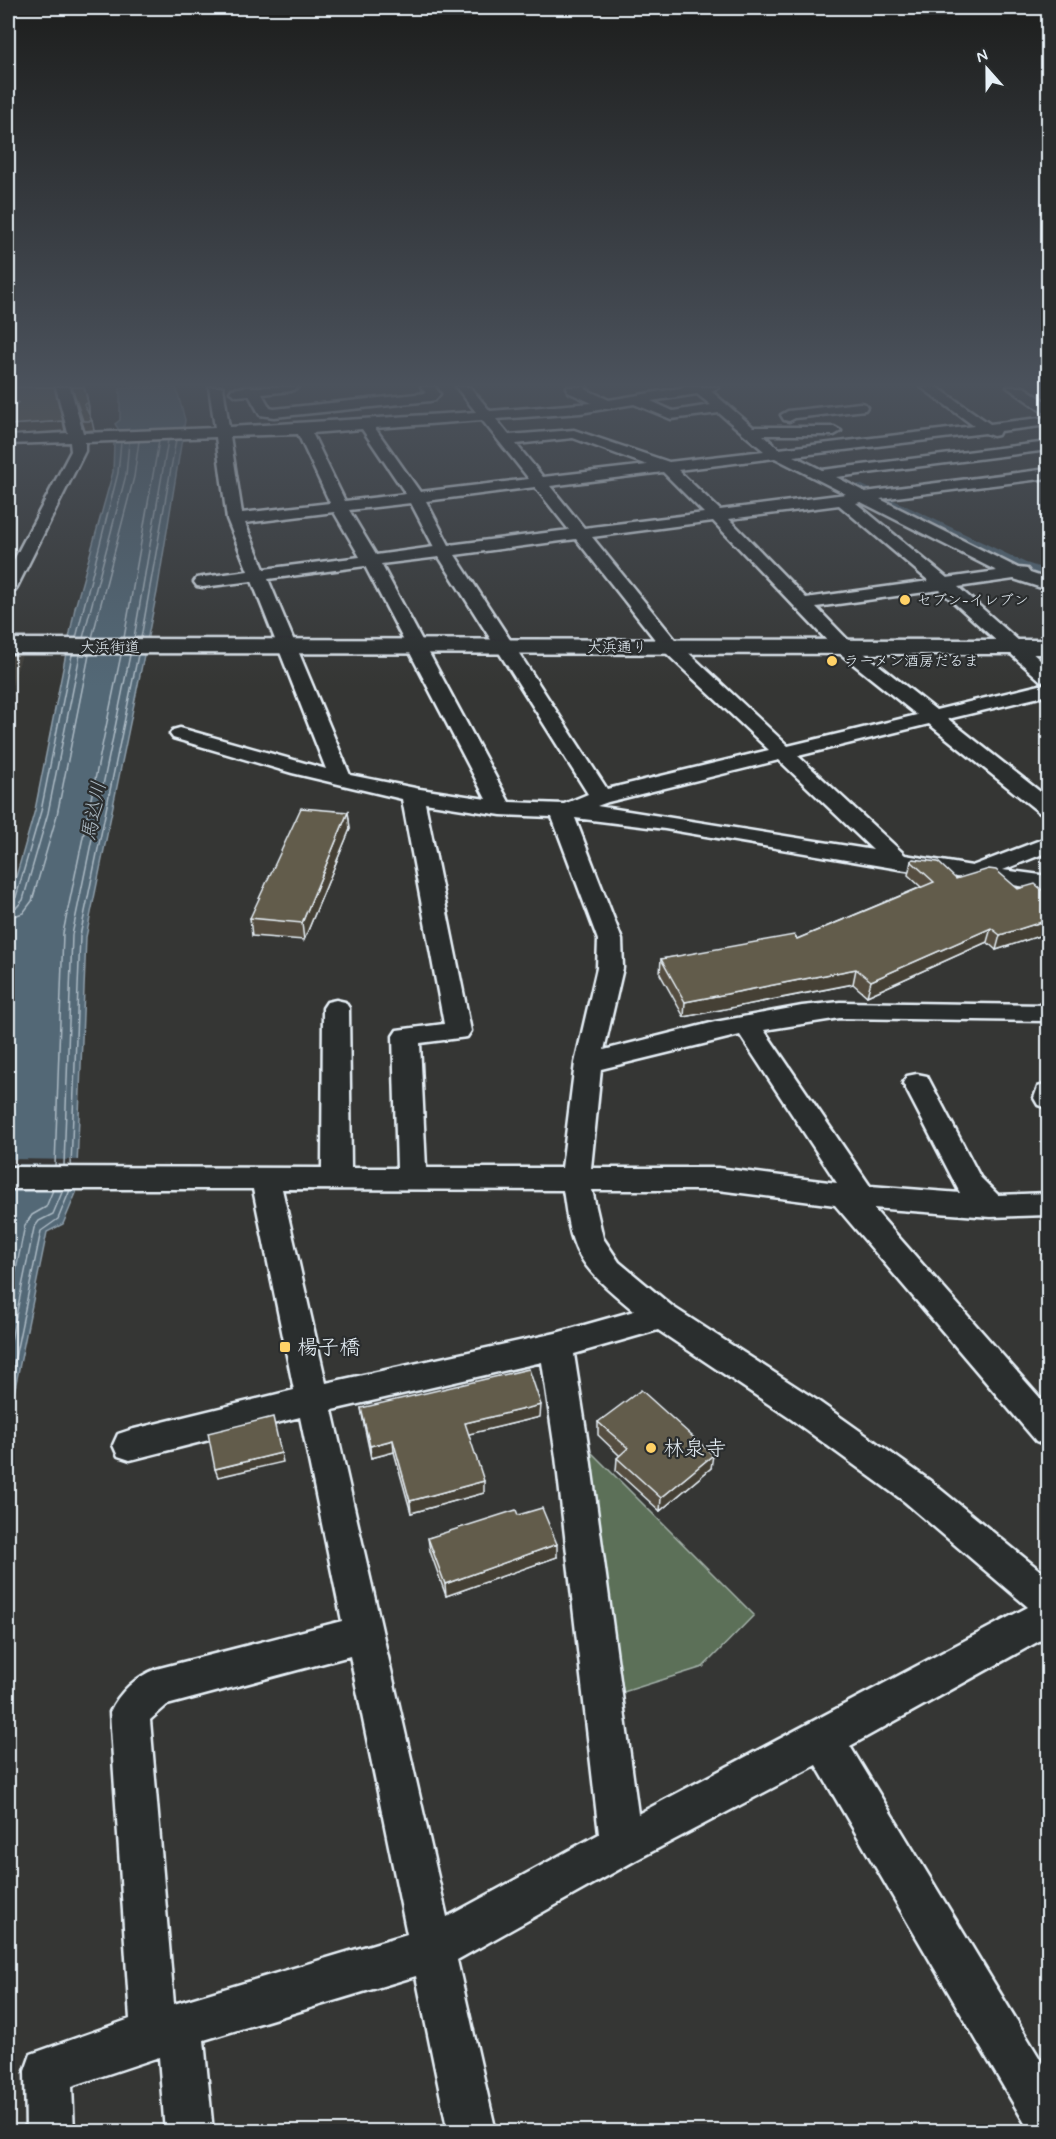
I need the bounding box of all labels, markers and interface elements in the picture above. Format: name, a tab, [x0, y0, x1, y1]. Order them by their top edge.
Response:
north arrow	[957, 39, 1017, 99]
text: N	[973, 45, 991, 68]
place label: セブン-イレブン	[917, 591, 1029, 611]
marker: セブン-イレブン	[898, 593, 912, 607]
street label: 大浜街道	[80, 638, 140, 658]
street label: 大浜通り	[587, 638, 647, 658]
place label: ラーメン酒房だるま	[844, 652, 979, 672]
marker: ラーメン酒房だるま	[825, 654, 839, 668]
water label: 馬込川	[75, 779, 113, 843]
place label: 楊子橋	[297, 1334, 360, 1362]
marker: 楊子橋	[278, 1340, 292, 1354]
place label: 林泉寺	[663, 1435, 726, 1463]
marker: 林泉寺	[644, 1441, 658, 1455]

